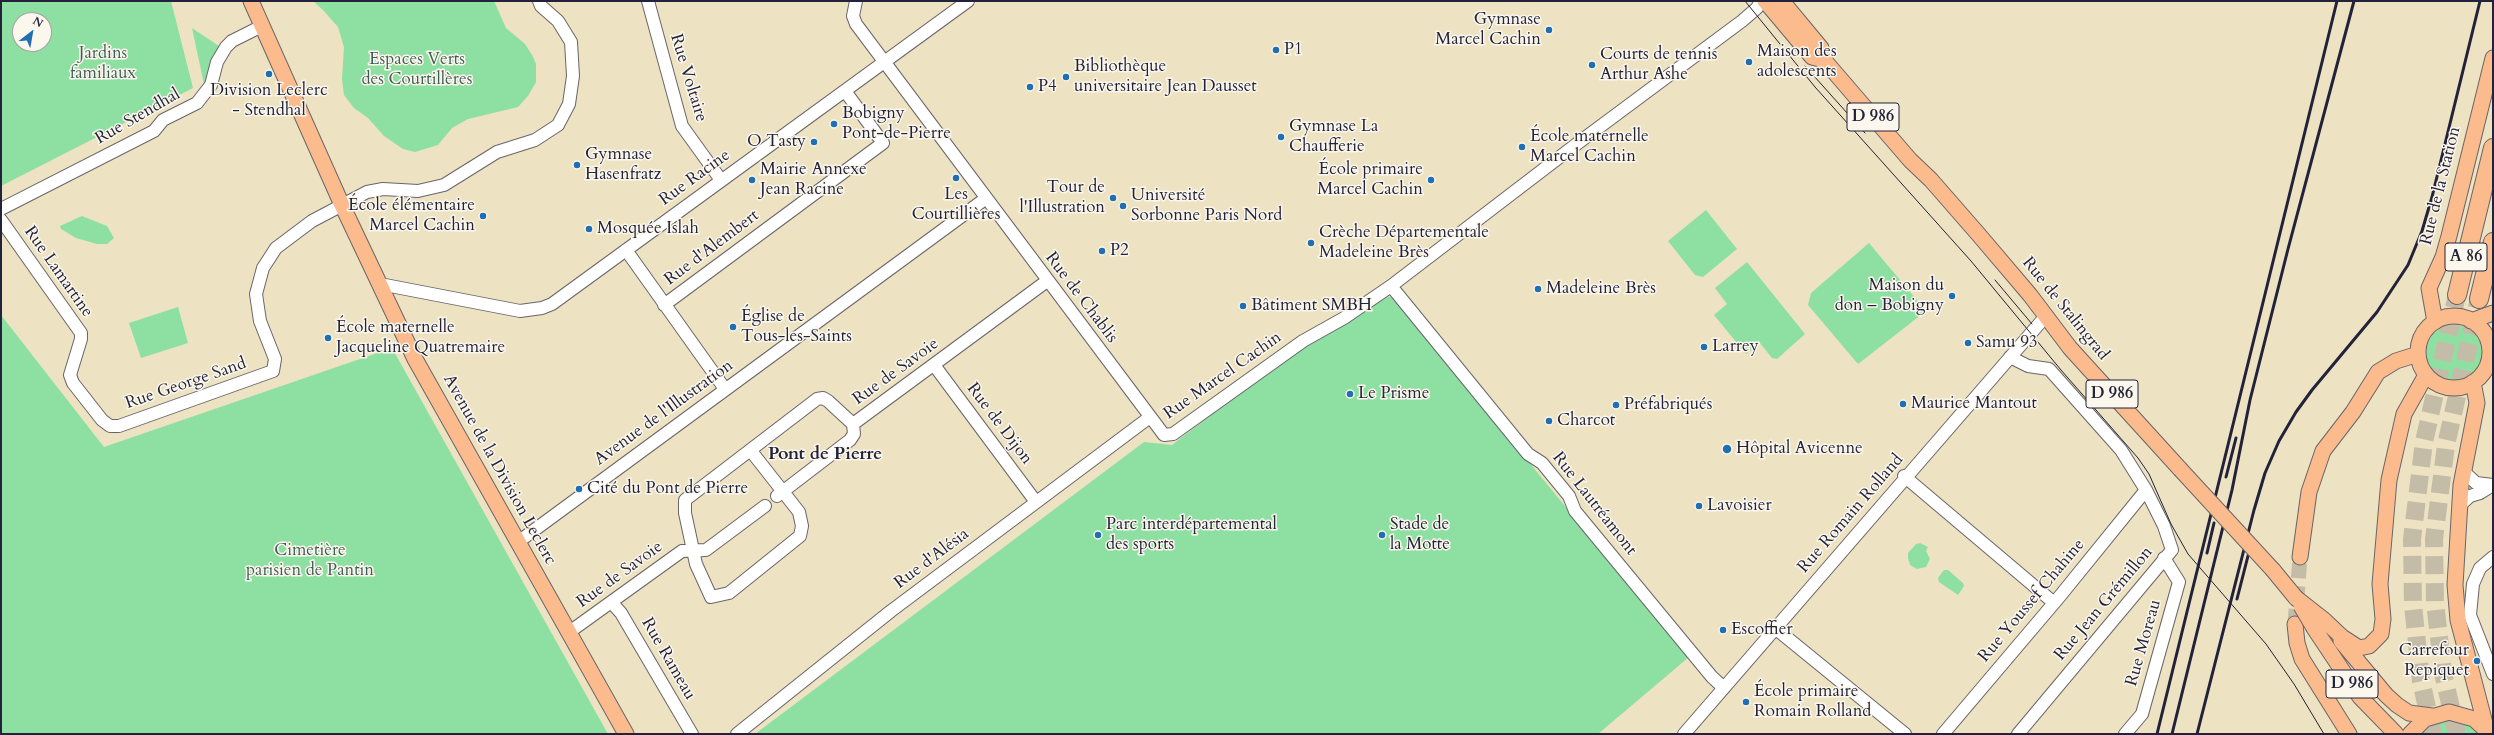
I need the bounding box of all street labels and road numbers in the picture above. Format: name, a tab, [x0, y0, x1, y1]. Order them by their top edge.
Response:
street label: Rue Voltaire	[665, 32, 711, 124]
street label: Rue Stendhal	[92, 84, 184, 150]
road number: D 986	[1847, 103, 1899, 131]
street label: Rue de la Station	[2416, 125, 2466, 247]
street label: Rue Racine	[656, 146, 734, 210]
street label: Rue d'Alembert	[661, 206, 763, 290]
street label: Rue Lamartine	[19, 223, 97, 321]
road number: A 86	[2445, 243, 2487, 271]
street label: Rue de Chablis	[1040, 249, 1122, 347]
street label: Rue de Stalingrad	[2017, 253, 2113, 365]
street label: Rue Marcel Cachin	[1160, 328, 1286, 424]
street label: Rue de Savoie	[849, 334, 943, 410]
street label: Rue George Sand	[123, 354, 249, 414]
street label: Avenue de l'Illustration	[591, 356, 737, 470]
street label: Avenue de la Division Leclerc	[438, 371, 560, 569]
street label: Rue de Dijon	[962, 379, 1036, 469]
road number: D 986	[2086, 380, 2138, 408]
street label: Rue Lautréamont	[1547, 448, 1641, 560]
street label: Rue Romain Rolland	[1794, 450, 1908, 578]
street label: Rue d'Alésia	[891, 524, 973, 594]
street label: Rue Youssef Chahine	[1975, 535, 2089, 667]
street label: Rue de Savoie	[573, 537, 667, 613]
street label: Rue Jean Grémillon	[2050, 543, 2158, 665]
street label: Rue Moreau	[2122, 597, 2166, 689]
street label: Rue Rameau	[636, 614, 700, 704]
road number: D 986	[2326, 670, 2378, 698]

